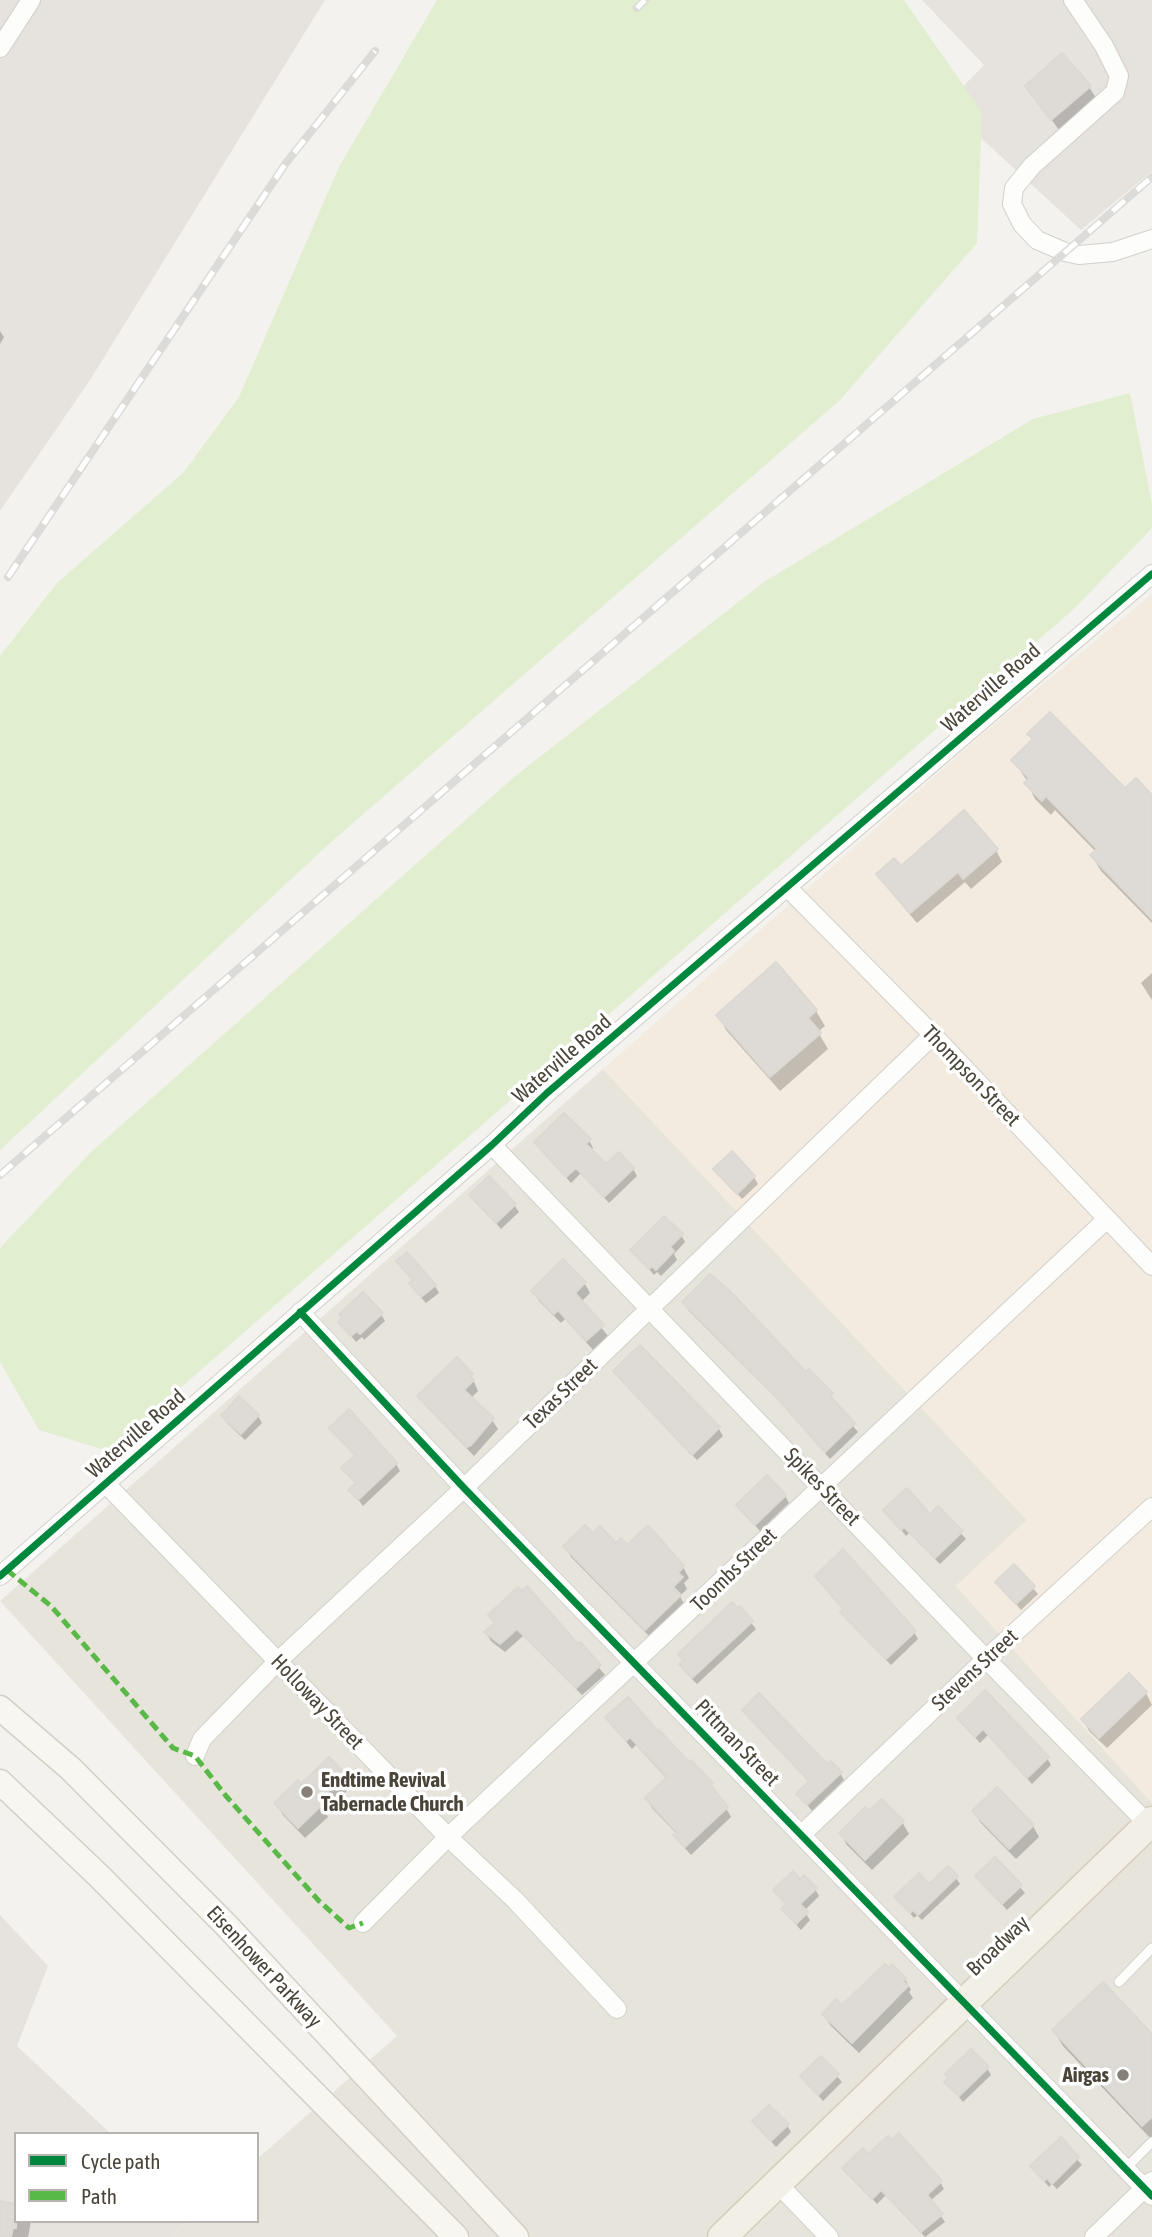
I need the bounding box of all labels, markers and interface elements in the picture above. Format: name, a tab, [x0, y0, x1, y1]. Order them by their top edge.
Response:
street label: Waterville Road	[936, 638, 1046, 738]
street label: Waterville Road	[507, 1009, 617, 1109]
street label: Thompson Street	[917, 1020, 1025, 1132]
street label: Texas Street	[519, 1353, 603, 1435]
street label: Waterville Road	[81, 1384, 191, 1484]
street label: Spikes Street	[779, 1443, 865, 1531]
street label: Toombs Street	[686, 1523, 782, 1617]
street label: Stevens Street	[927, 1624, 1023, 1716]
street label: Holloway Street	[265, 1649, 369, 1755]
street label: Pittman Street	[689, 1694, 785, 1792]
place label: Endtime Revival Tabernacle Church	[321, 1767, 464, 1817]
marker: Endtime Revival Tabernacle Church	[299, 1784, 315, 1800]
street label: Eisenhower Parkway	[201, 1901, 327, 2033]
street label: Broadway	[962, 1910, 1034, 1982]
place label: Airgas	[1063, 2062, 1109, 2088]
marker: Airgas	[1115, 2067, 1131, 2083]
legend	[14, 2132, 259, 2223]
text: Cycle path	[81, 2149, 160, 2173]
text: Path	[81, 2184, 117, 2208]

